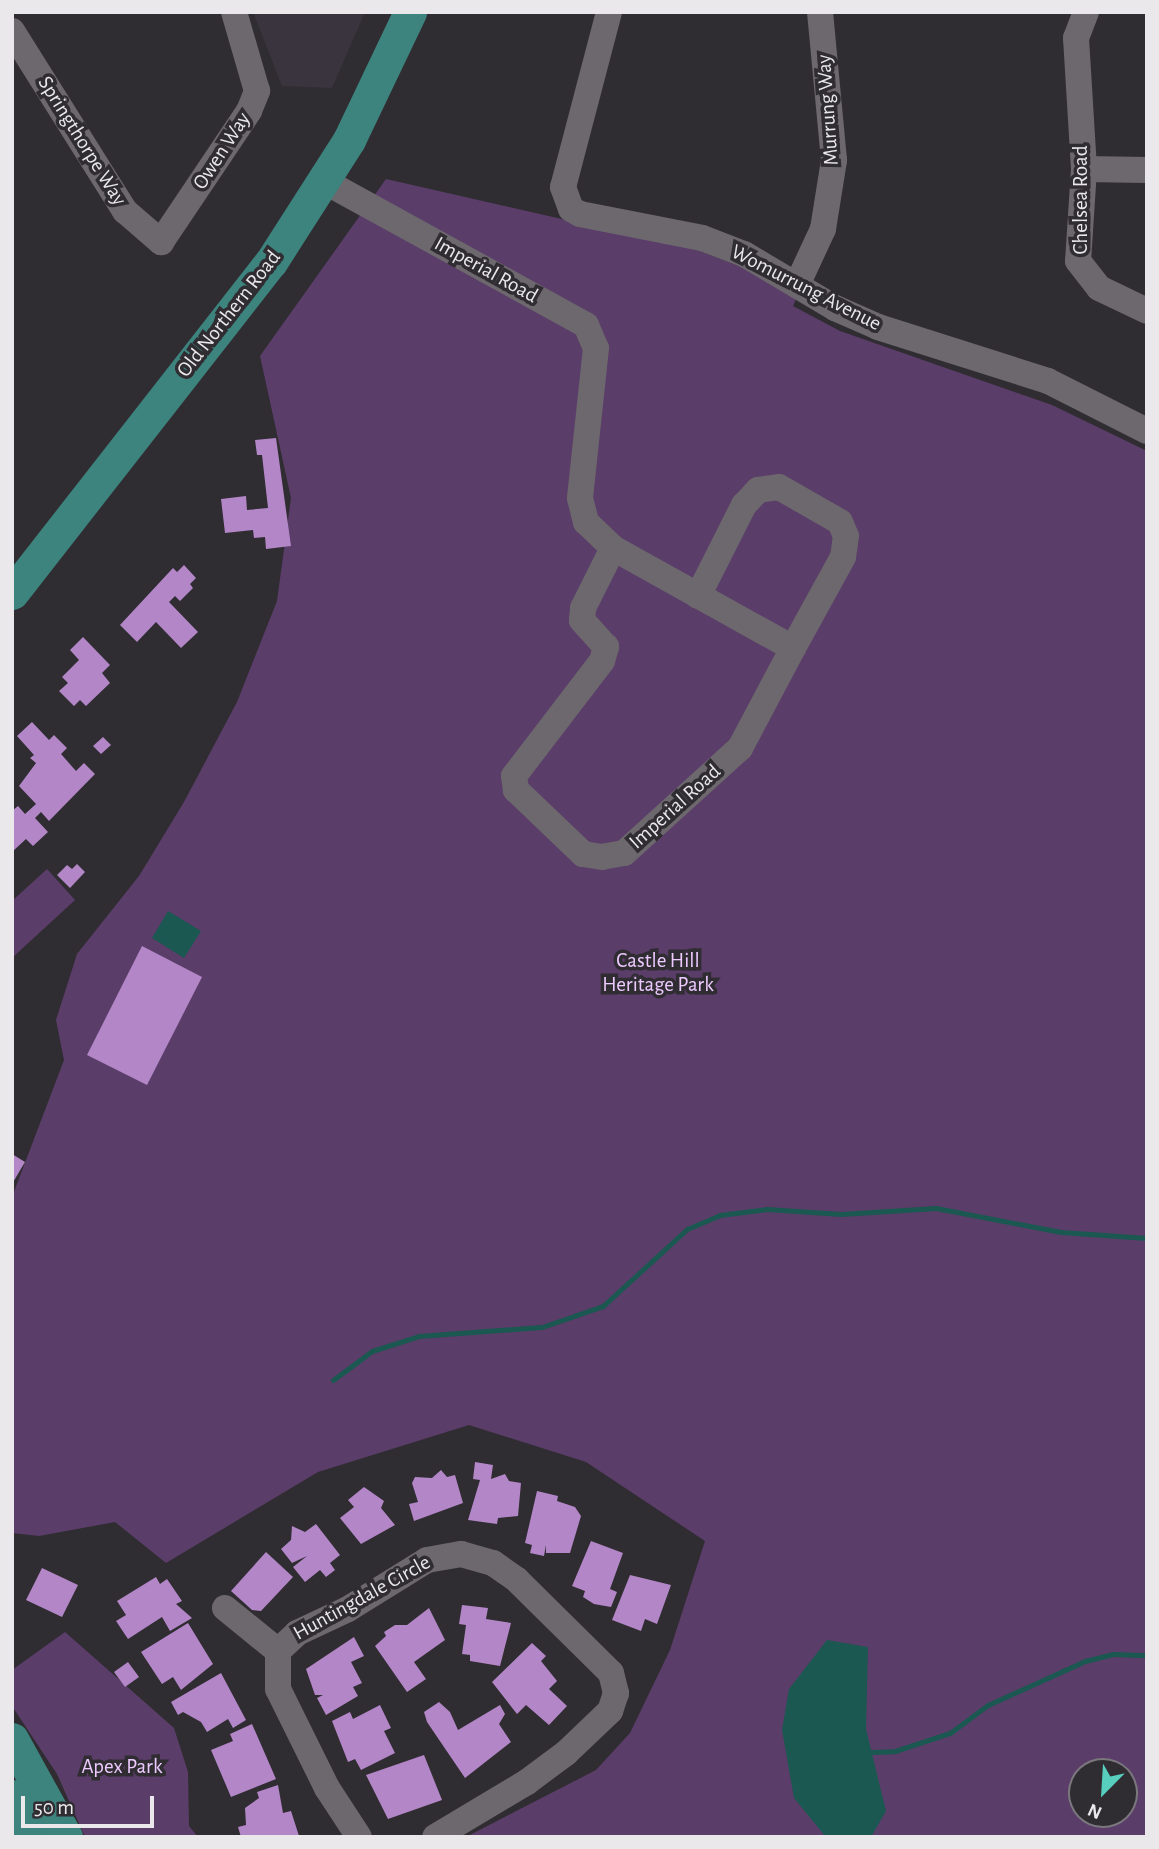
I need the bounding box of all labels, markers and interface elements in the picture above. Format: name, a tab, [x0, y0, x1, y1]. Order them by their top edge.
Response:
street label: Murrung Way	[812, 54, 844, 166]
street label: Springthorpe Way	[32, 72, 132, 210]
street label: Owen Way	[188, 108, 256, 194]
street label: Chelsea Road	[1068, 145, 1094, 255]
street label: Imperial Road	[430, 231, 542, 309]
street label: Womurrung Avenue	[727, 239, 885, 337]
street label: Old Northern Road	[172, 246, 286, 382]
street label: Imperial Road	[624, 759, 726, 855]
park label: Castle Hill Heritage Park	[602, 948, 714, 998]
street label: Huntingdale Circle	[289, 1550, 435, 1646]
park label: Apex Park	[82, 1754, 162, 1780]
north arrow	[1068, 1758, 1138, 1828]
scale bar	[24, 1783, 158, 1827]
text: 50 m	[34, 1797, 74, 1818]
text: N	[1085, 1799, 1105, 1822]

